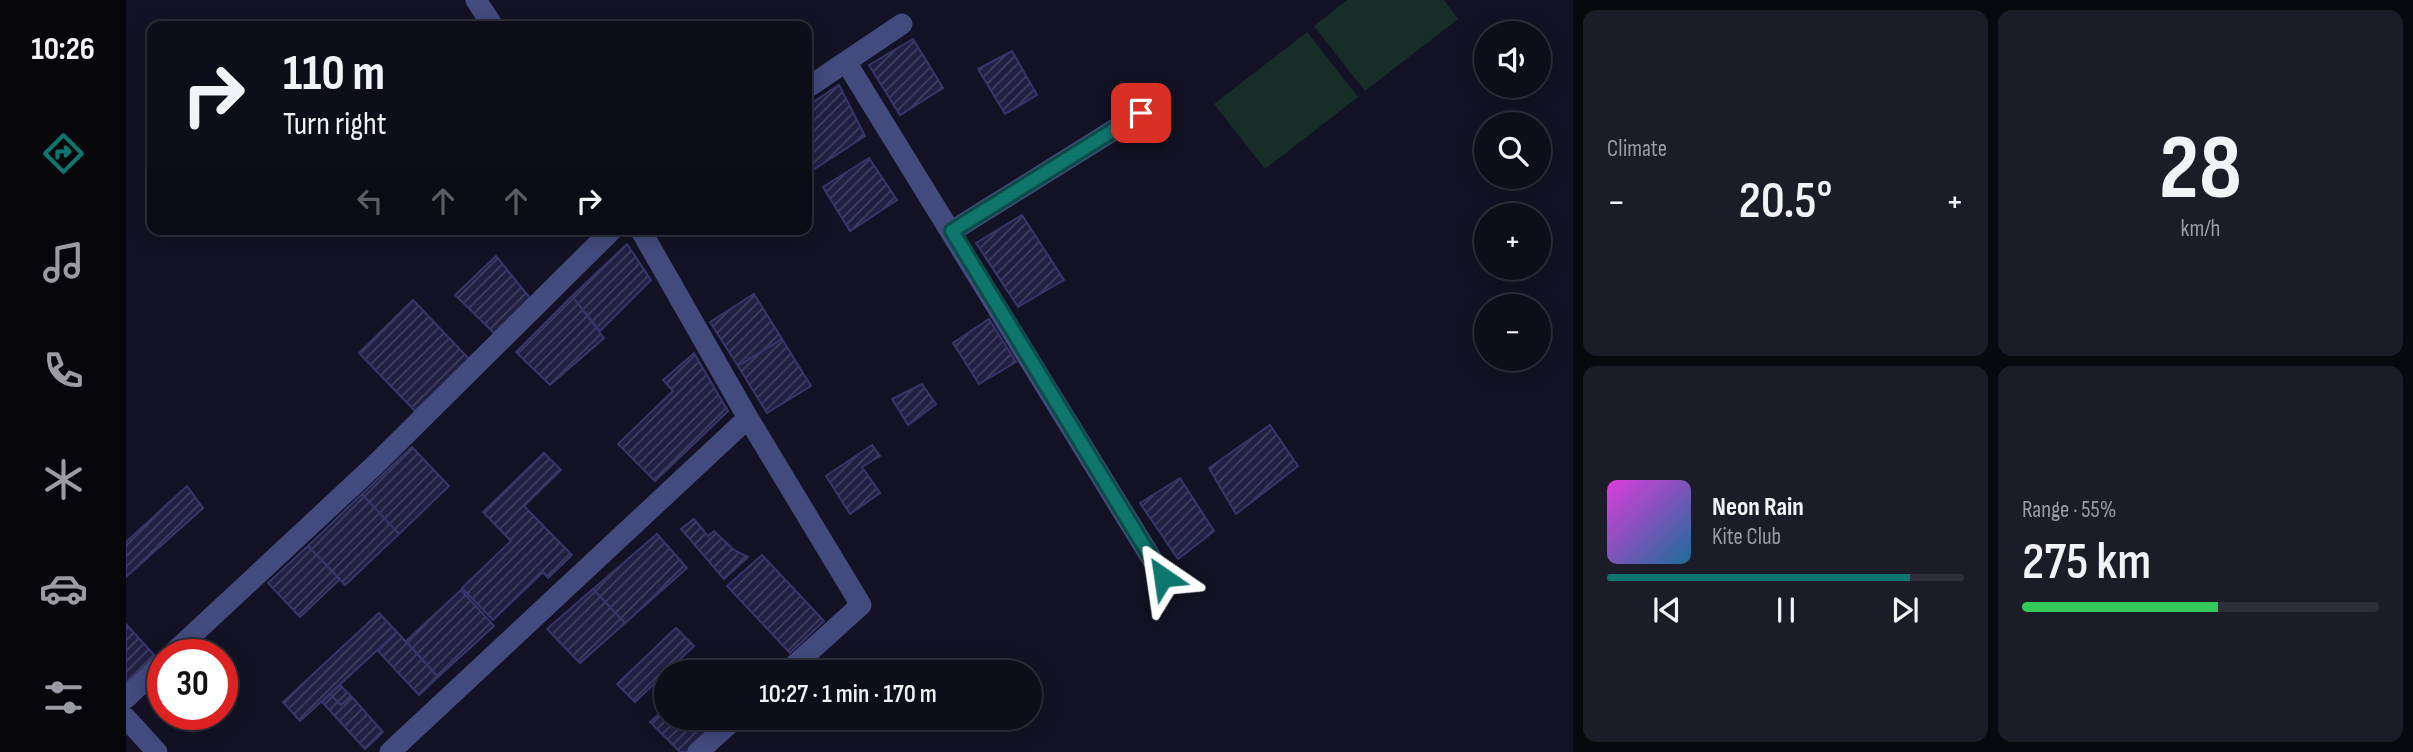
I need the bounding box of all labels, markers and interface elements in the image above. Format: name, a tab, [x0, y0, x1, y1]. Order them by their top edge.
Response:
map controls	[1474, 21, 1551, 371]
button: sound	[1474, 21, 1551, 98]
text: 10:26	[31, 30, 95, 69]
text: 110 m	[283, 45, 385, 104]
icon: right	[168, 49, 259, 140]
pin	[1111, 83, 1171, 143]
icon: arrive	[1122, 94, 1160, 132]
text: Turn right	[283, 105, 387, 144]
button: search	[1474, 112, 1551, 189]
text: 28	[2159, 115, 2242, 224]
icon: directions	[39, 129, 88, 178]
text: Climate	[1607, 135, 1667, 163]
text: 20.5°	[1739, 170, 1832, 233]
text: −	[1607, 180, 1626, 225]
text: +	[1945, 180, 1964, 225]
icon: left	[351, 182, 389, 220]
icon: ahead	[424, 182, 462, 220]
icon: ahead	[497, 182, 535, 220]
icon: right	[570, 182, 608, 220]
button: +	[1474, 203, 1551, 280]
text: km/h	[2181, 215, 2220, 243]
icon: music	[39, 238, 88, 287]
button: −	[1474, 294, 1551, 371]
icon: phone	[39, 346, 88, 395]
icon: climate	[39, 455, 88, 504]
text: Neon Rain	[1712, 492, 1804, 523]
text: Range · 55%	[2022, 496, 2116, 524]
text: Kite Club	[1712, 523, 1781, 551]
text: 275 km	[2022, 531, 2151, 594]
position arrow	[1126, 540, 1200, 614]
icon: car	[39, 564, 88, 613]
icon: previous	[1648, 591, 1686, 629]
icon: pause	[1767, 591, 1805, 629]
icon: next	[1886, 591, 1924, 629]
speed limit sign: 30	[147, 639, 238, 730]
icon: filters	[39, 673, 88, 722]
text: 10:27 · 1 min · 170 m	[759, 679, 937, 710]

